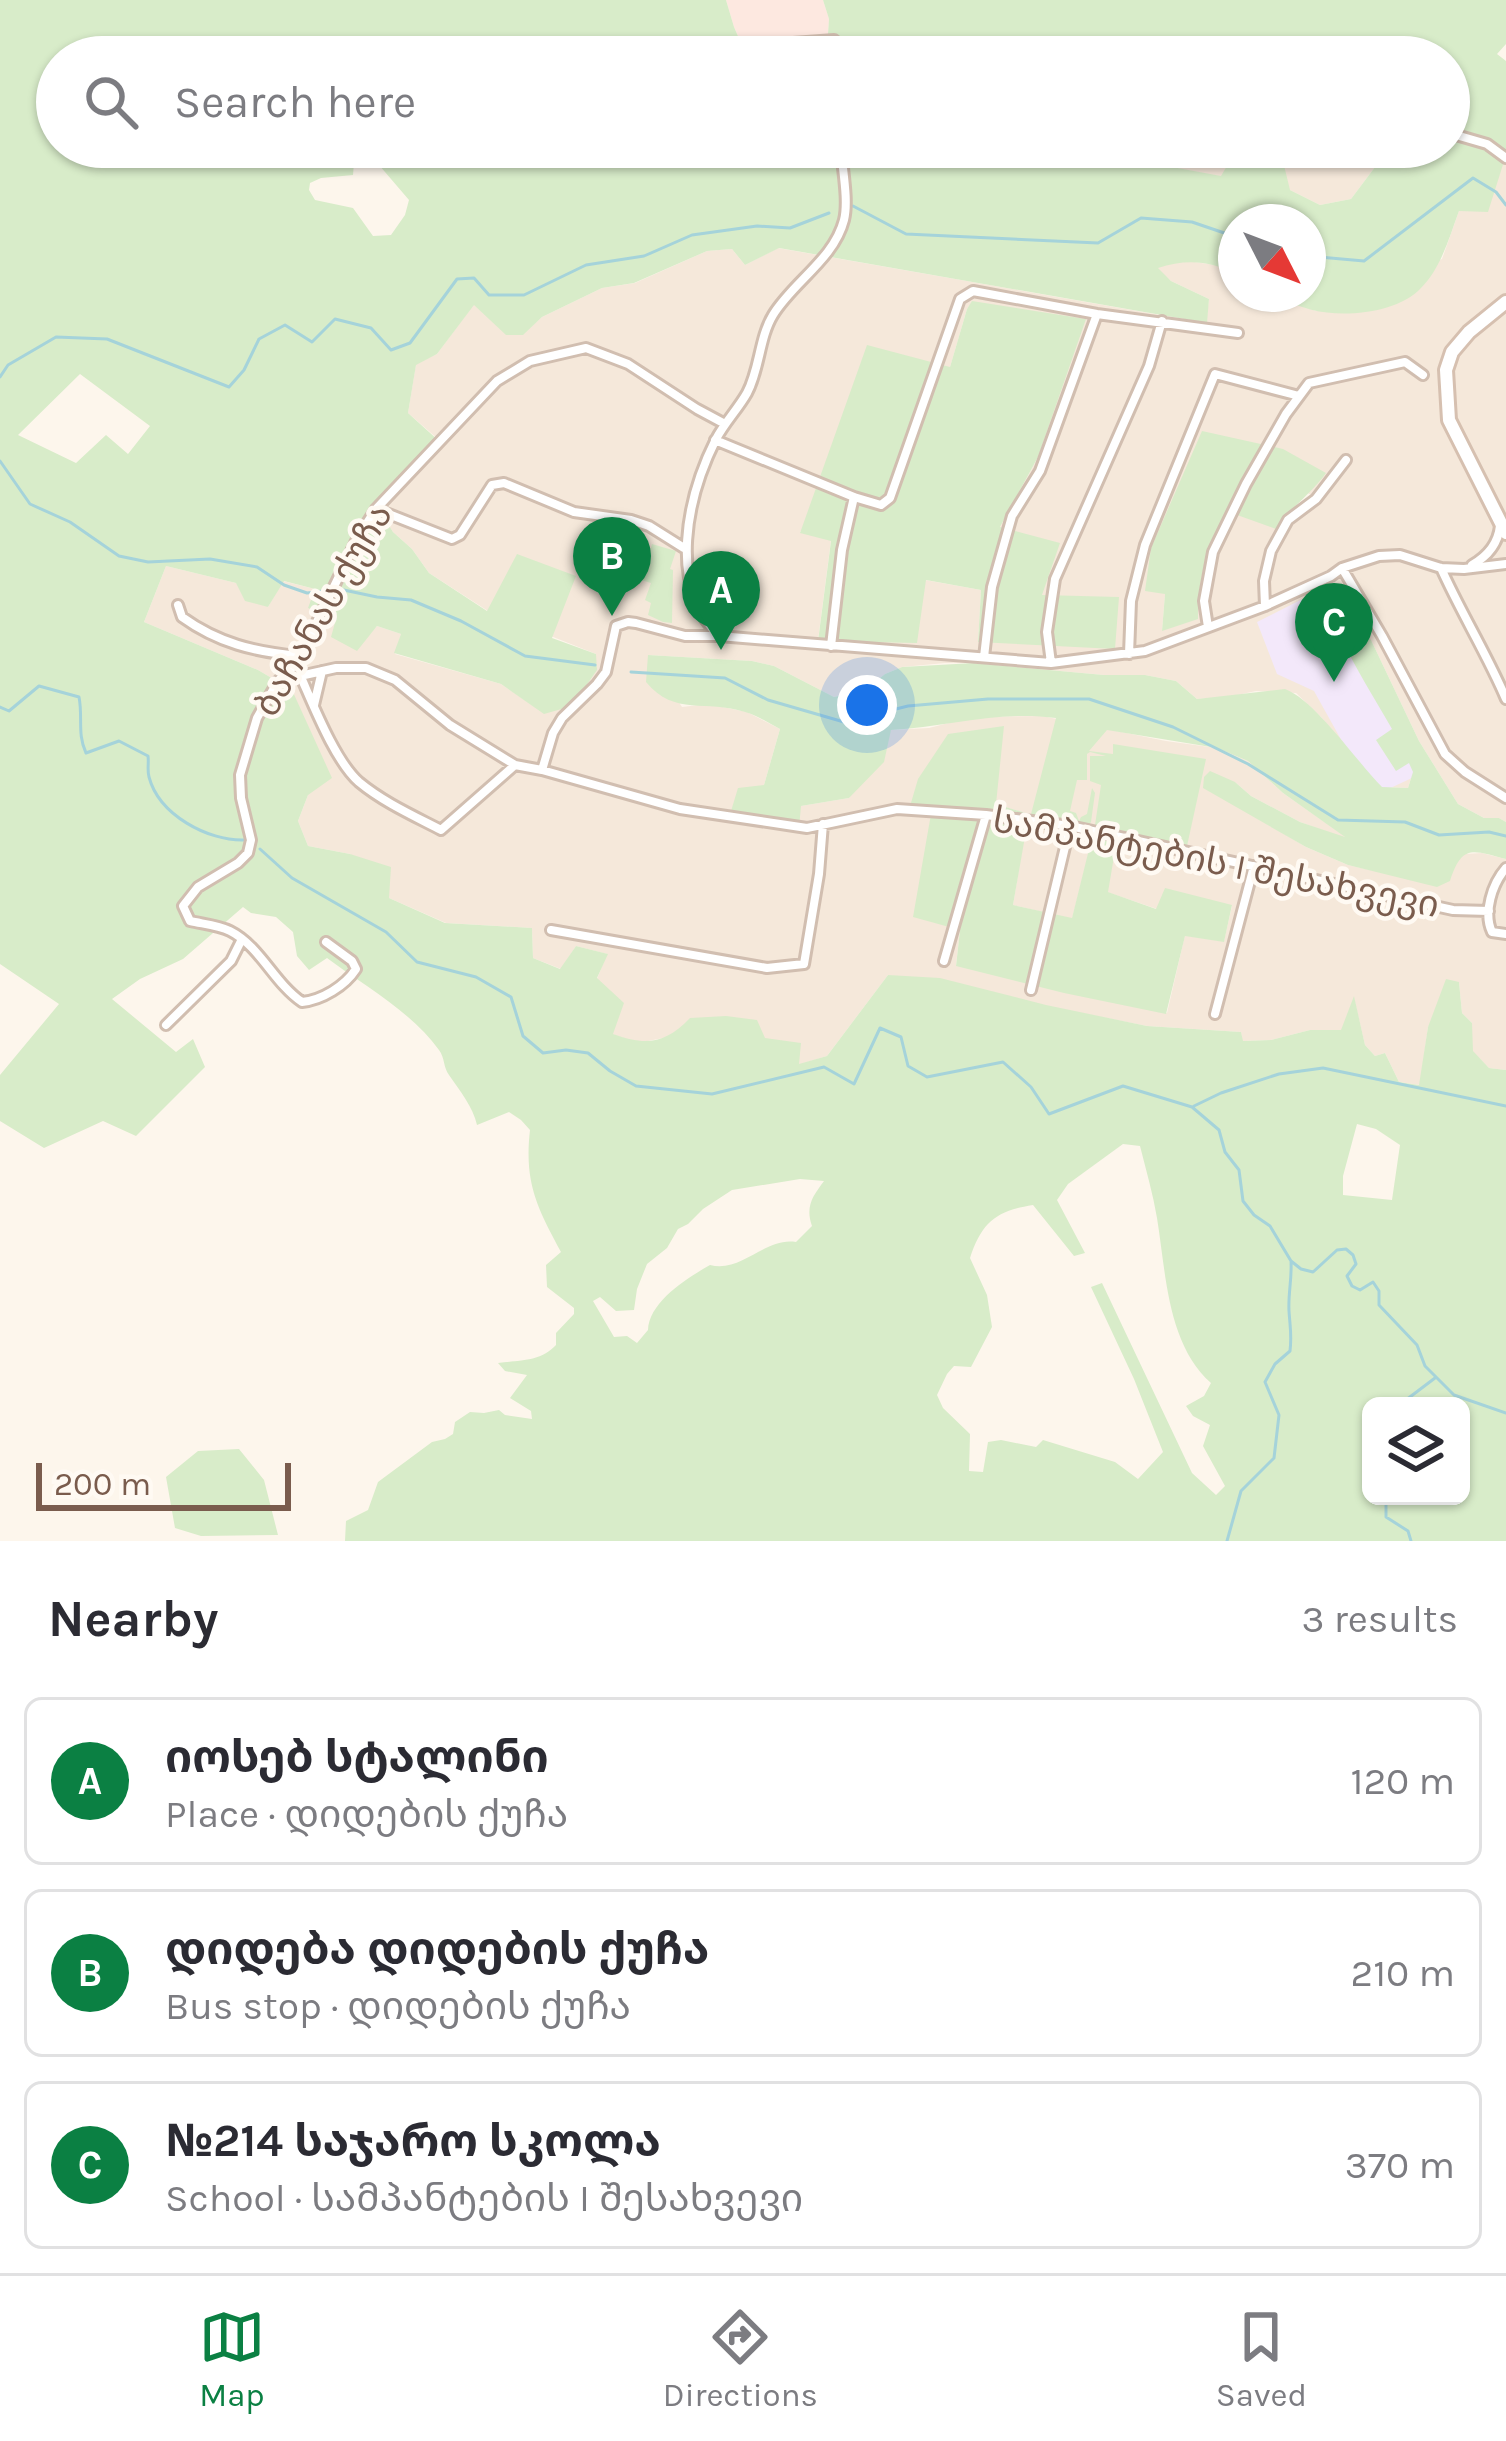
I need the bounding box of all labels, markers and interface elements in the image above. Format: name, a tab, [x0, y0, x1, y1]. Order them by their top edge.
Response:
search box	[36, 36, 1470, 168]
icon: search	[78, 69, 144, 135]
text: Search here	[174, 76, 416, 128]
north arrow	[1218, 204, 1326, 312]
street label: ბაჩანას ქუჩა	[245, 496, 401, 724]
pin: B	[573, 517, 651, 616]
pin: A	[682, 551, 760, 650]
pin: C	[1295, 583, 1373, 682]
your location	[837, 675, 897, 735]
street label: სამპანტების I შესახვევი	[989, 798, 1443, 926]
map controls	[1362, 1397, 1470, 1505]
button: layers	[1362, 1397, 1470, 1505]
scale bar	[36, 1457, 291, 1510]
text: 200 m	[54, 1465, 151, 1503]
text: Nearby	[48, 1589, 218, 1649]
text: 3 results	[1301, 1596, 1458, 1642]
text: იოსებ სტალინი	[165, 1731, 549, 1783]
text: A	[78, 1758, 102, 1804]
text: 120 m	[1351, 1758, 1455, 1804]
text: Place · დიდების ქუჩა	[165, 1791, 568, 1837]
text: დიდება დიდების ქუჩა	[165, 1923, 709, 1975]
text: B	[77, 1950, 103, 1996]
text: 210 m	[1351, 1950, 1455, 1996]
text: Bus stop · დიდების ქუჩა	[165, 1983, 631, 2029]
text: №214 საჯარო სკოლა	[165, 2115, 661, 2167]
text: C	[78, 2142, 102, 2188]
text: 370 m	[1345, 2142, 1455, 2188]
text: School · სამპანტების I შესახვევი	[165, 2175, 803, 2221]
tab: Map	[199, 2304, 265, 2414]
tab: Directions	[663, 2304, 818, 2414]
tab: Saved	[1216, 2304, 1307, 2414]

